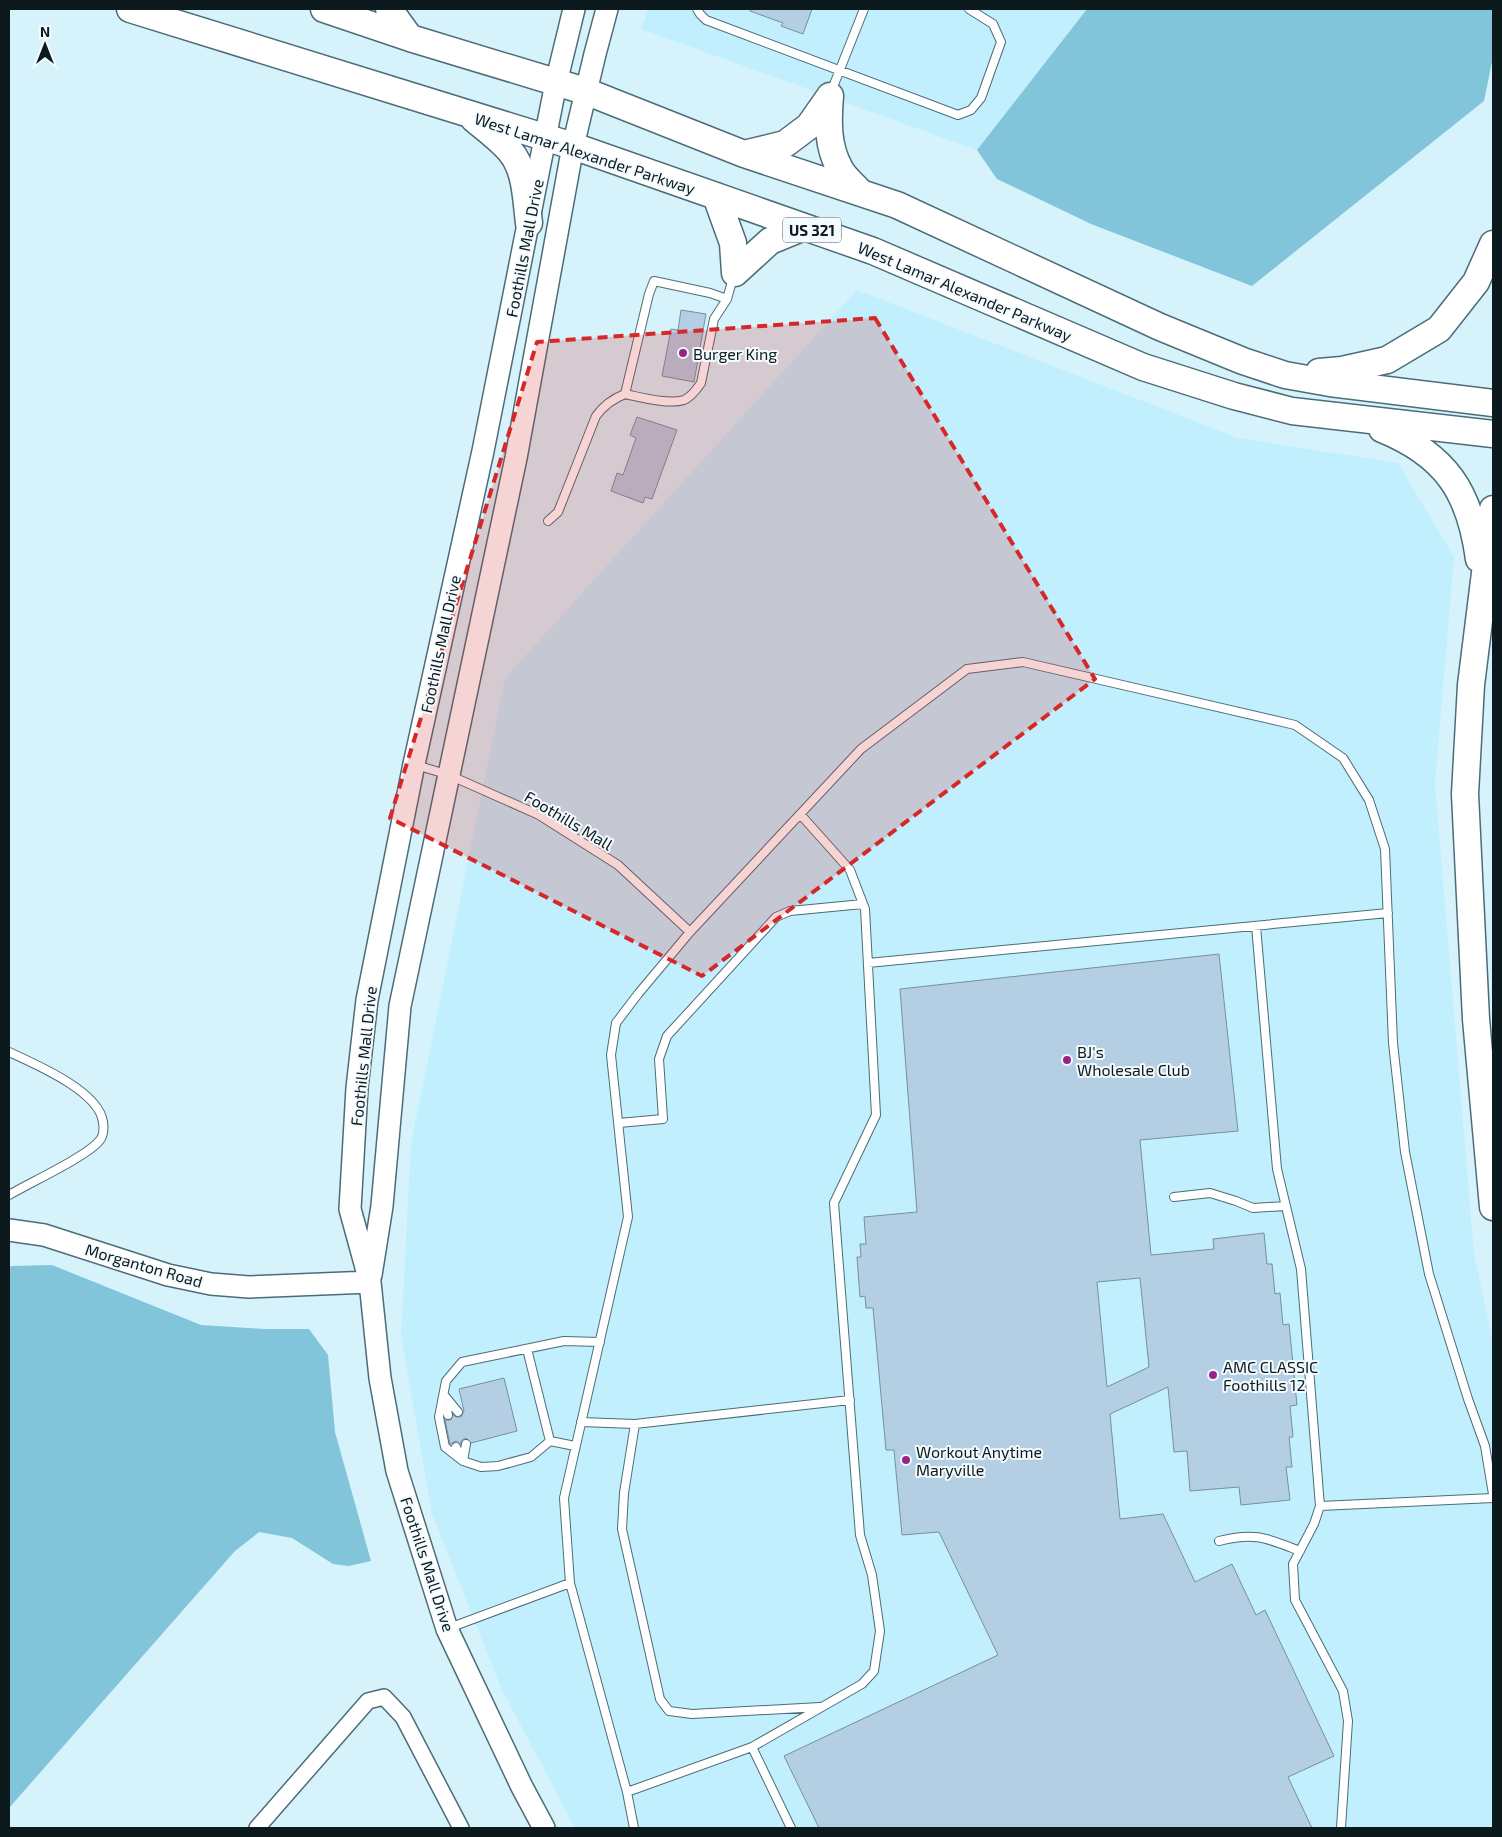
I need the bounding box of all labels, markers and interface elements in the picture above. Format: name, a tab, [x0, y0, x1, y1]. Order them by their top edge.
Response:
north arrow	[20, 20, 70, 70]
text: N	[40, 23, 50, 40]
street label: West Lamar Alexander Parkway	[472, 108, 698, 198]
street label: Foothills Mall Drive	[501, 177, 547, 319]
road number: US 321	[783, 218, 841, 242]
street label: West Lamar Alexander Parkway	[855, 237, 1075, 345]
place label: Burger King	[693, 344, 777, 363]
marker: Burger King	[677, 347, 689, 359]
street label: Foothills Mall Drive	[416, 573, 464, 715]
street label: Foothills Mall	[521, 786, 617, 854]
street label: Foothills Mall Drive	[346, 985, 380, 1127]
place label: BJ's Wholesale Club	[1077, 1042, 1190, 1079]
marker: BJ's Wholesale Club	[1061, 1054, 1073, 1066]
street label: Morganton Road	[83, 1239, 205, 1291]
place label: AMC CLASSIC Foothills 12	[1223, 1357, 1318, 1394]
marker: AMC CLASSIC Foothills 12	[1207, 1369, 1219, 1381]
place label: Workout Anytime Maryville	[916, 1442, 1042, 1479]
marker: Workout Anytime Maryville	[900, 1454, 912, 1466]
street label: Foothills Mall Drive	[397, 1494, 459, 1634]

